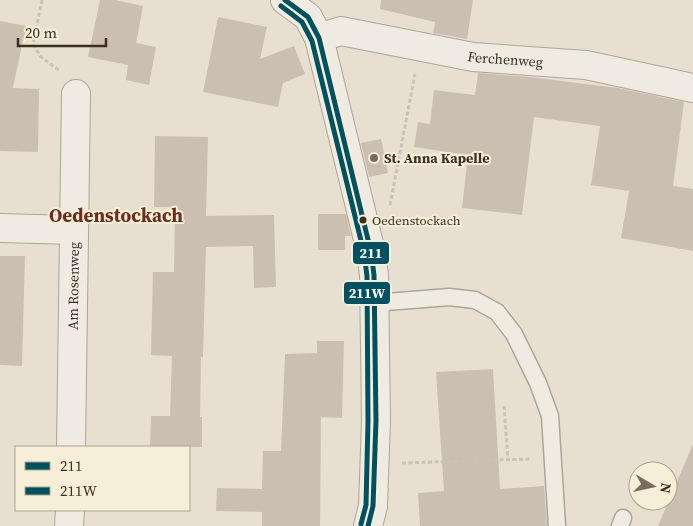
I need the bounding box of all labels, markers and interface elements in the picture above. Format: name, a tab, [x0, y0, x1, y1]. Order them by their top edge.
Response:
scale bar	[18, 15, 105, 47]
text: 20 m	[25, 22, 57, 43]
street label: Ferchenweg	[466, 46, 544, 72]
place label: St. Anna Kapelle	[384, 148, 489, 168]
marker: St. Anna Kapelle	[368, 152, 380, 164]
district label: Oedenstockach	[49, 202, 183, 228]
place label: Oedenstockach	[372, 212, 461, 229]
marker: Oedenstockach	[358, 215, 368, 225]
line badge: 211	[352, 241, 390, 265]
street label: Am Rosenweg	[63, 242, 84, 330]
text: 211	[360, 243, 382, 263]
line badge: 211W	[343, 281, 391, 305]
text: 211W	[349, 283, 386, 303]
legend	[15, 446, 190, 511]
text: 211	[60, 455, 83, 476]
north arrow	[628, 461, 678, 511]
text: 211W	[60, 480, 98, 501]
text: N	[655, 481, 677, 495]

